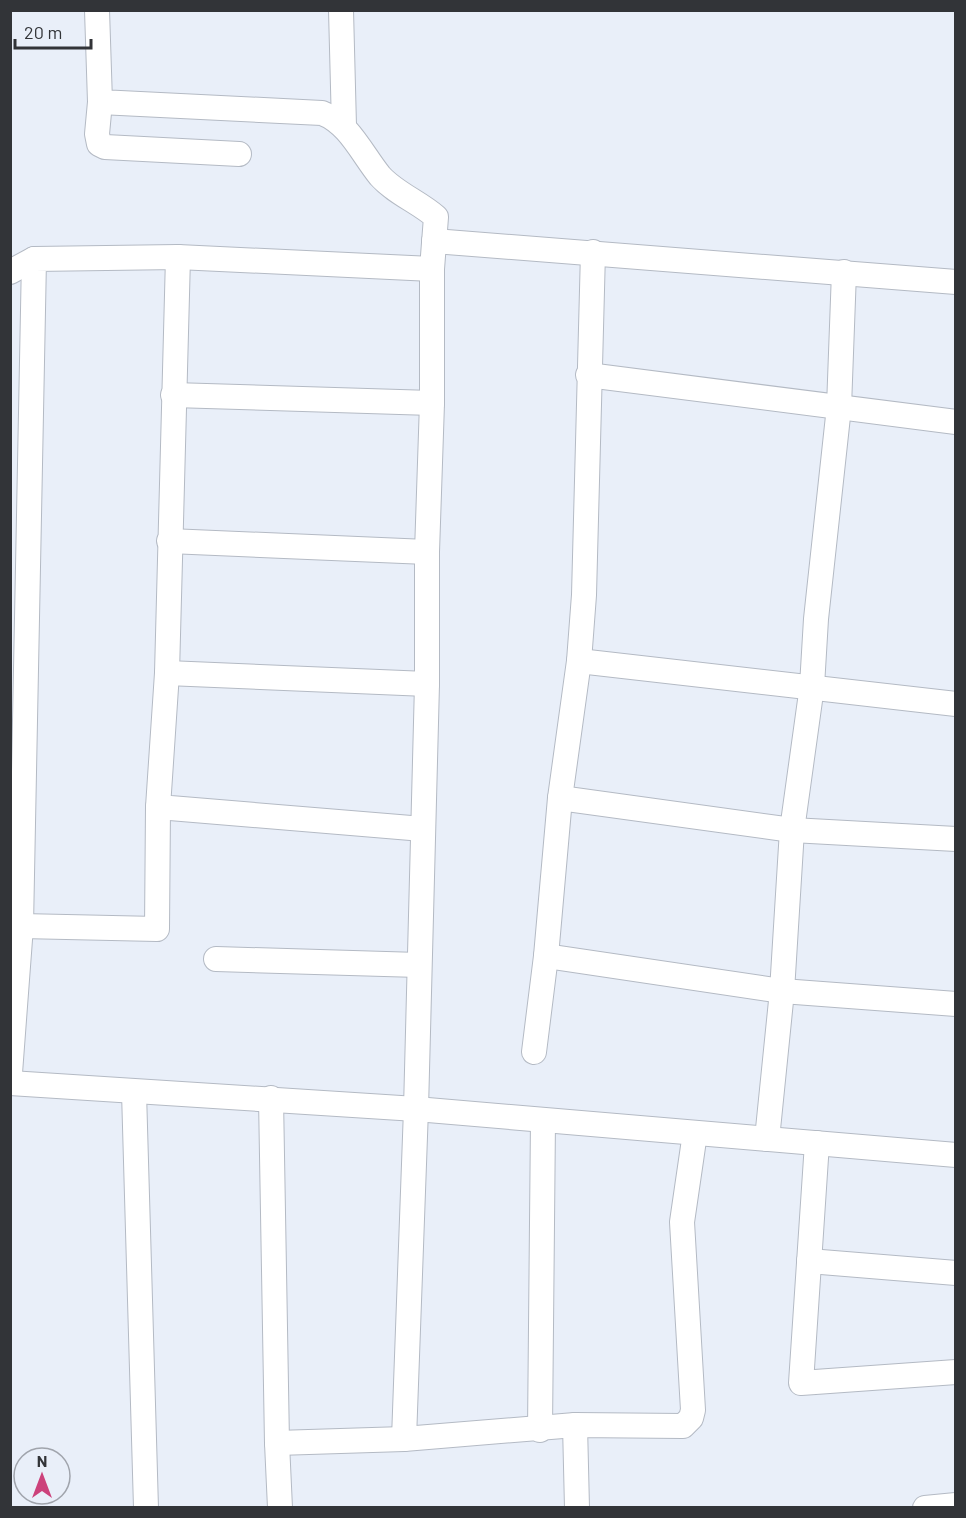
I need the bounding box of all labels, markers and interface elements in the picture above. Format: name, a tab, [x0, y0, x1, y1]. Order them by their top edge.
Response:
scale bar	[15, 12, 92, 50]
text: 20 m	[24, 21, 62, 43]
north arrow	[12, 1446, 72, 1506]
text: N	[37, 1451, 47, 1470]

